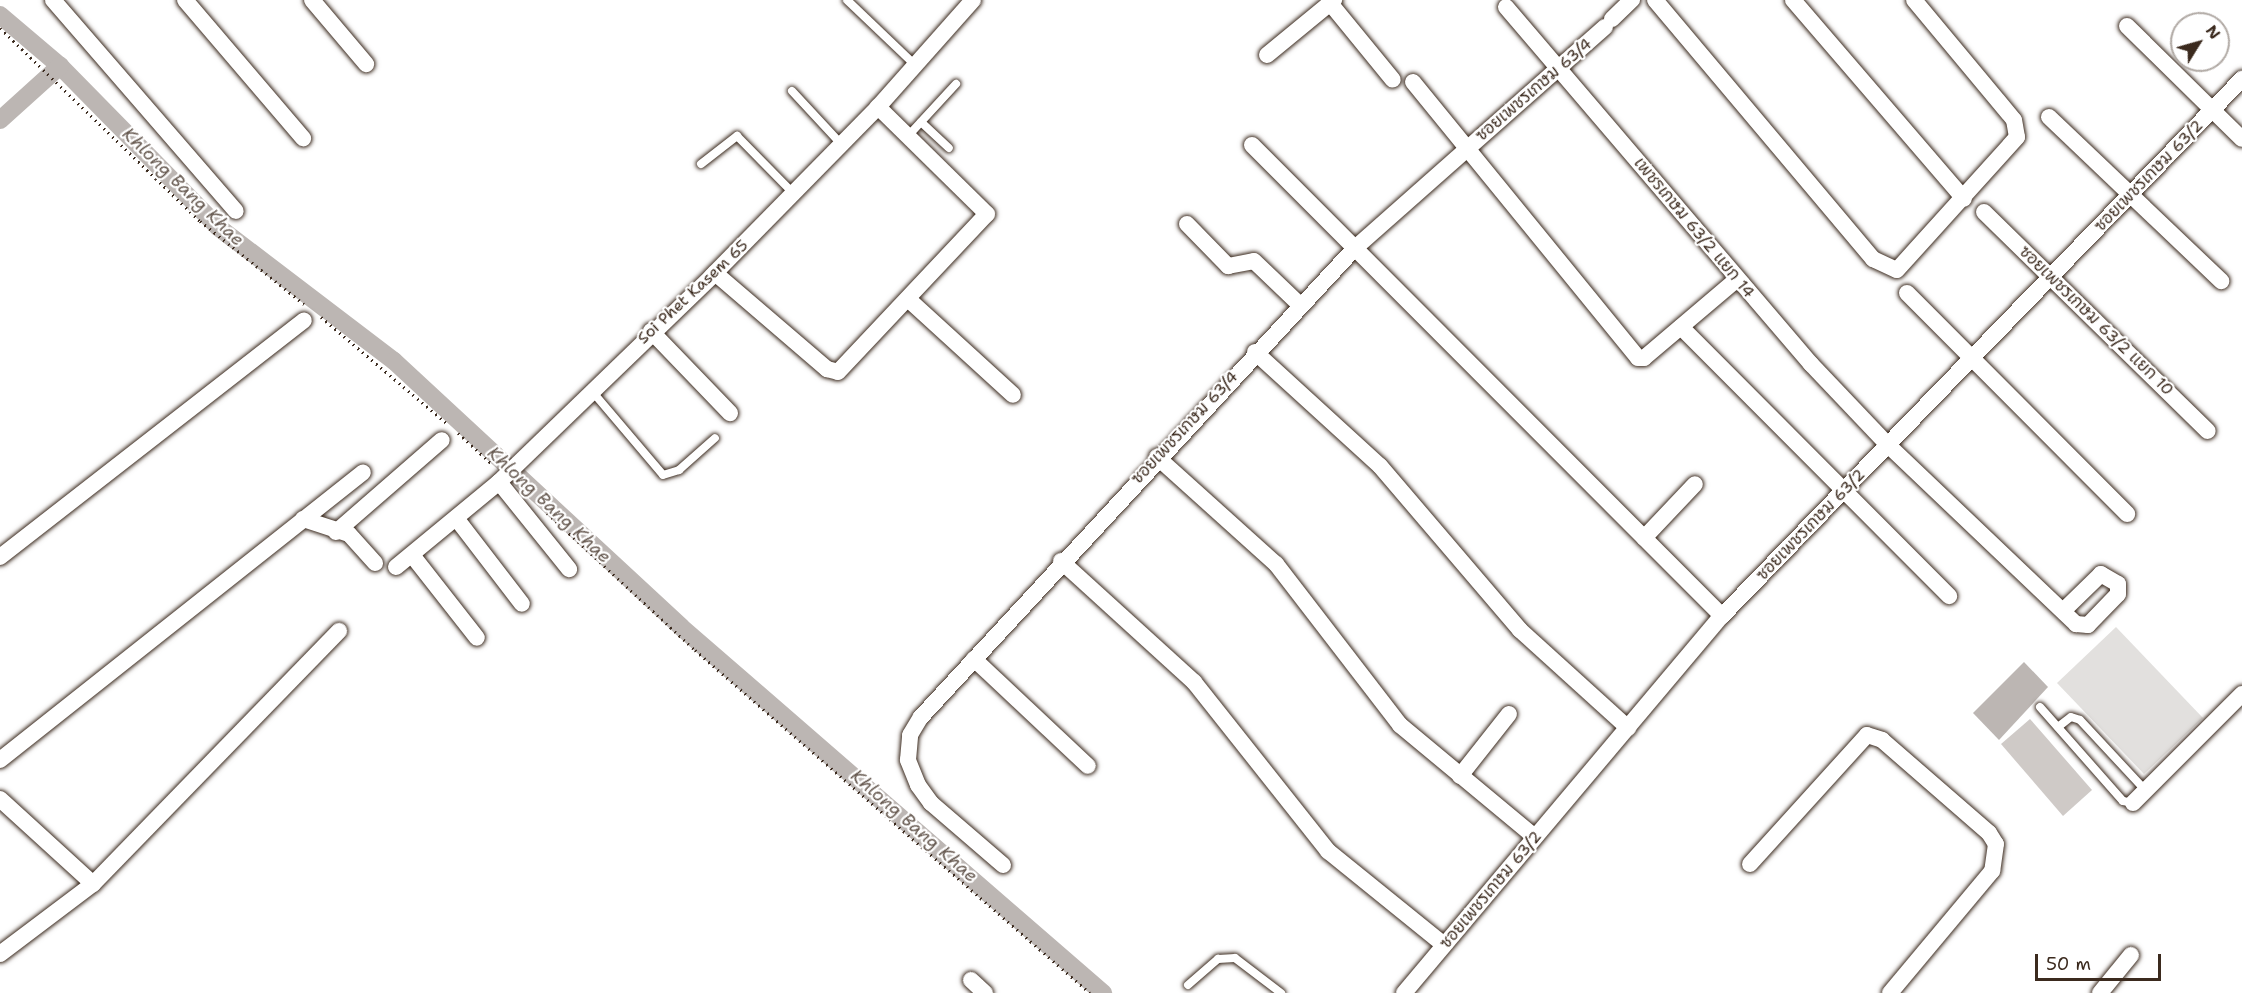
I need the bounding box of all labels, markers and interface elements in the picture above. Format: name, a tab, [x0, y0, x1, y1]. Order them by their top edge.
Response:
north arrow	[2170, 12, 2230, 72]
text: N	[2201, 21, 2225, 43]
street label: ซอยเพชรเกษม 63/4	[1472, 34, 1596, 146]
street label: ซอยเพชรเกษม 63/2	[2091, 116, 2207, 236]
water label: Khlong Bang Khae	[118, 123, 248, 251]
street label: เพชรเกษม 63/2 แยก 14	[1630, 154, 1758, 302]
street label: Soi Phet Kasem 65	[634, 236, 752, 348]
street label: ซอยเพชรเกษม 63/2 แยก 10	[2015, 242, 2177, 400]
street label: ซอยเพชรเกษม 63/4	[1128, 368, 1242, 488]
water label: Khlong Bang Khae	[483, 442, 615, 568]
street label: ซอยเพชรเกษม 63/2	[1753, 465, 1869, 585]
water label: Khlong Bang Khae	[846, 765, 982, 887]
street label: ซอยเพชรเกษม 63/2	[1436, 827, 1546, 953]
scale bar	[2038, 942, 2164, 980]
text: 50 m	[2046, 952, 2091, 976]

